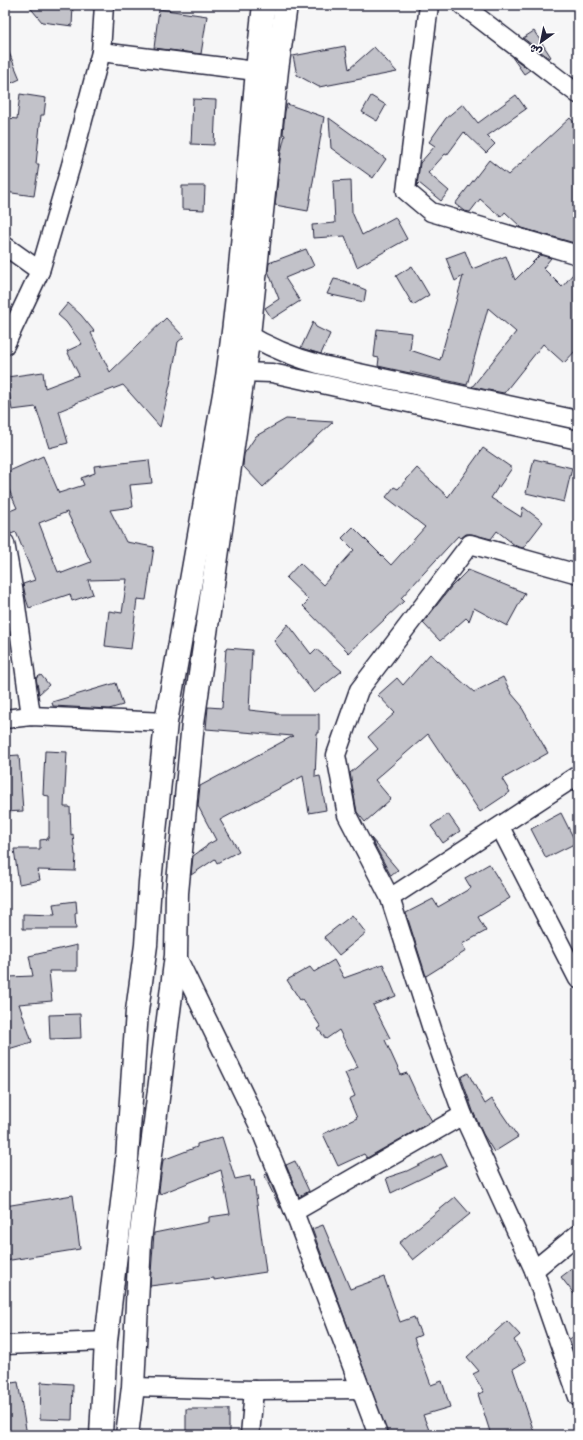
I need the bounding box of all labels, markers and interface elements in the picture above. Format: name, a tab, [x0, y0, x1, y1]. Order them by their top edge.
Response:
north arrow	[521, 22, 561, 62]
text: ش	[526, 39, 546, 60]

